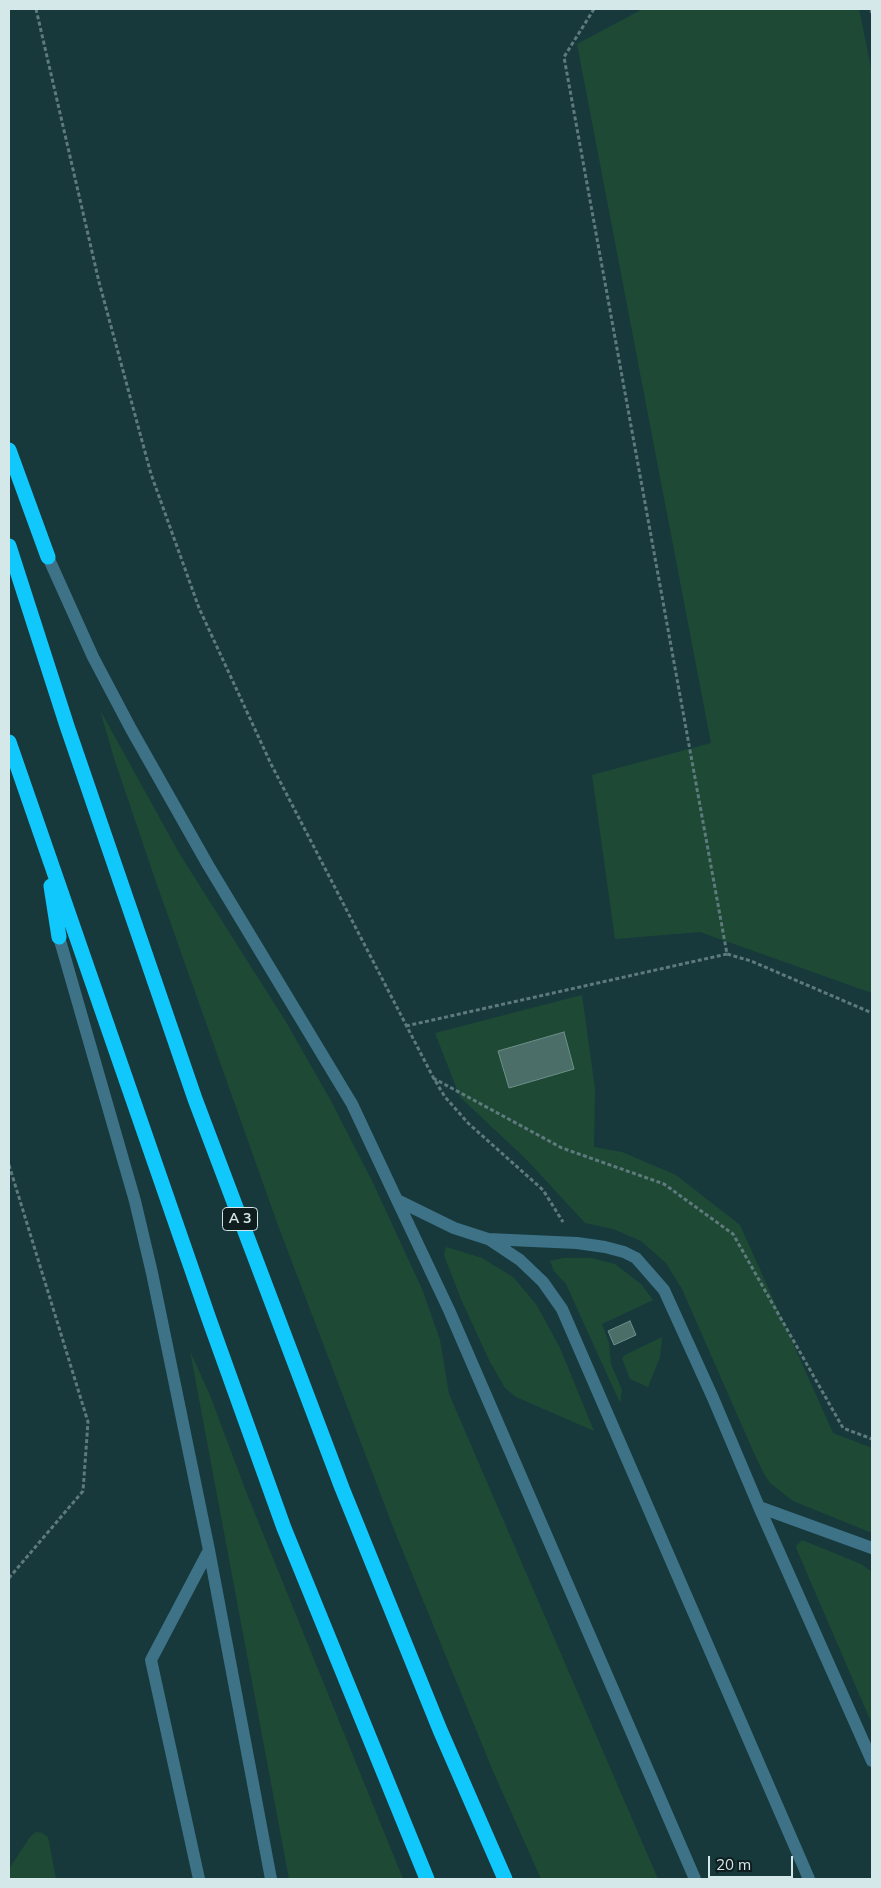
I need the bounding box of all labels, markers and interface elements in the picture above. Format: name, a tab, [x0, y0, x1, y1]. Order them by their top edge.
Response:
road number: A 3	[222, 1208, 258, 1230]
scale bar	[711, 1846, 796, 1878]
text: 20 m	[716, 1855, 751, 1874]

